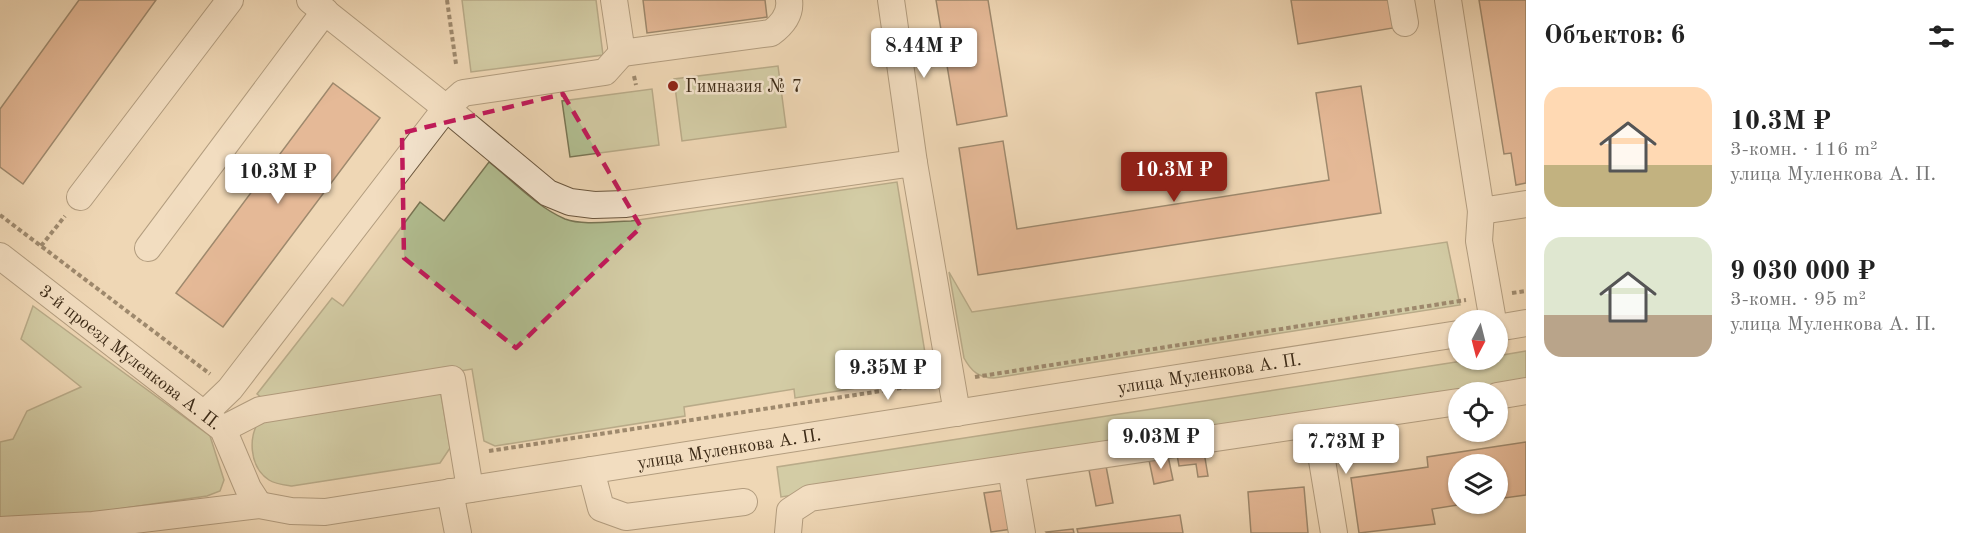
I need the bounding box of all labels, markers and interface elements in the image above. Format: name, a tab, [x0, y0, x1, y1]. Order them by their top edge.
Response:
icon: filters	[1925, 20, 1958, 53]
text: Объектов: 6	[1544, 23, 1685, 49]
pin: 8.44M ₽	[869, 28, 979, 79]
text: 8.44M ₽	[885, 37, 963, 57]
place label: Гимназия № 7	[685, 78, 802, 96]
marker: Гимназия № 7	[666, 79, 680, 93]
text: 10.3M ₽	[1730, 109, 1831, 135]
icon: home	[1592, 111, 1664, 183]
text: 3-комн. · 116 m²	[1730, 140, 1878, 160]
pin: 10.3M ₽	[1119, 152, 1229, 203]
pin: 10.3M ₽	[223, 154, 333, 205]
text: 10.3M ₽	[1135, 161, 1213, 181]
text: 10.3M ₽	[239, 163, 317, 183]
text: улица Муленкова А. П.	[1730, 165, 1936, 185]
text: 9 030 000 ₽	[1730, 259, 1876, 285]
icon: home	[1592, 261, 1664, 333]
street label: 3-й проезд Муленкова А. П.	[36, 282, 224, 434]
text: 3-комн. · 95 m²	[1730, 290, 1866, 310]
north arrow	[1448, 310, 1508, 370]
map controls	[1448, 310, 1508, 514]
text: улица Муленкова А. П.	[1730, 315, 1936, 335]
pin: 9.35M ₽	[833, 350, 943, 401]
street label: улица Муленкова А. П.	[1116, 351, 1303, 397]
text: 9.35M ₽	[849, 359, 927, 379]
button: locate	[1448, 382, 1508, 442]
pin: 9.03M ₽	[1106, 419, 1216, 470]
pin: 7.73M ₽	[1291, 424, 1401, 475]
street label: улица Муленкова А. П.	[636, 426, 822, 473]
text: 9.03M ₽	[1122, 428, 1200, 448]
text: 7.73M ₽	[1307, 433, 1385, 453]
button: layers	[1448, 454, 1508, 514]

